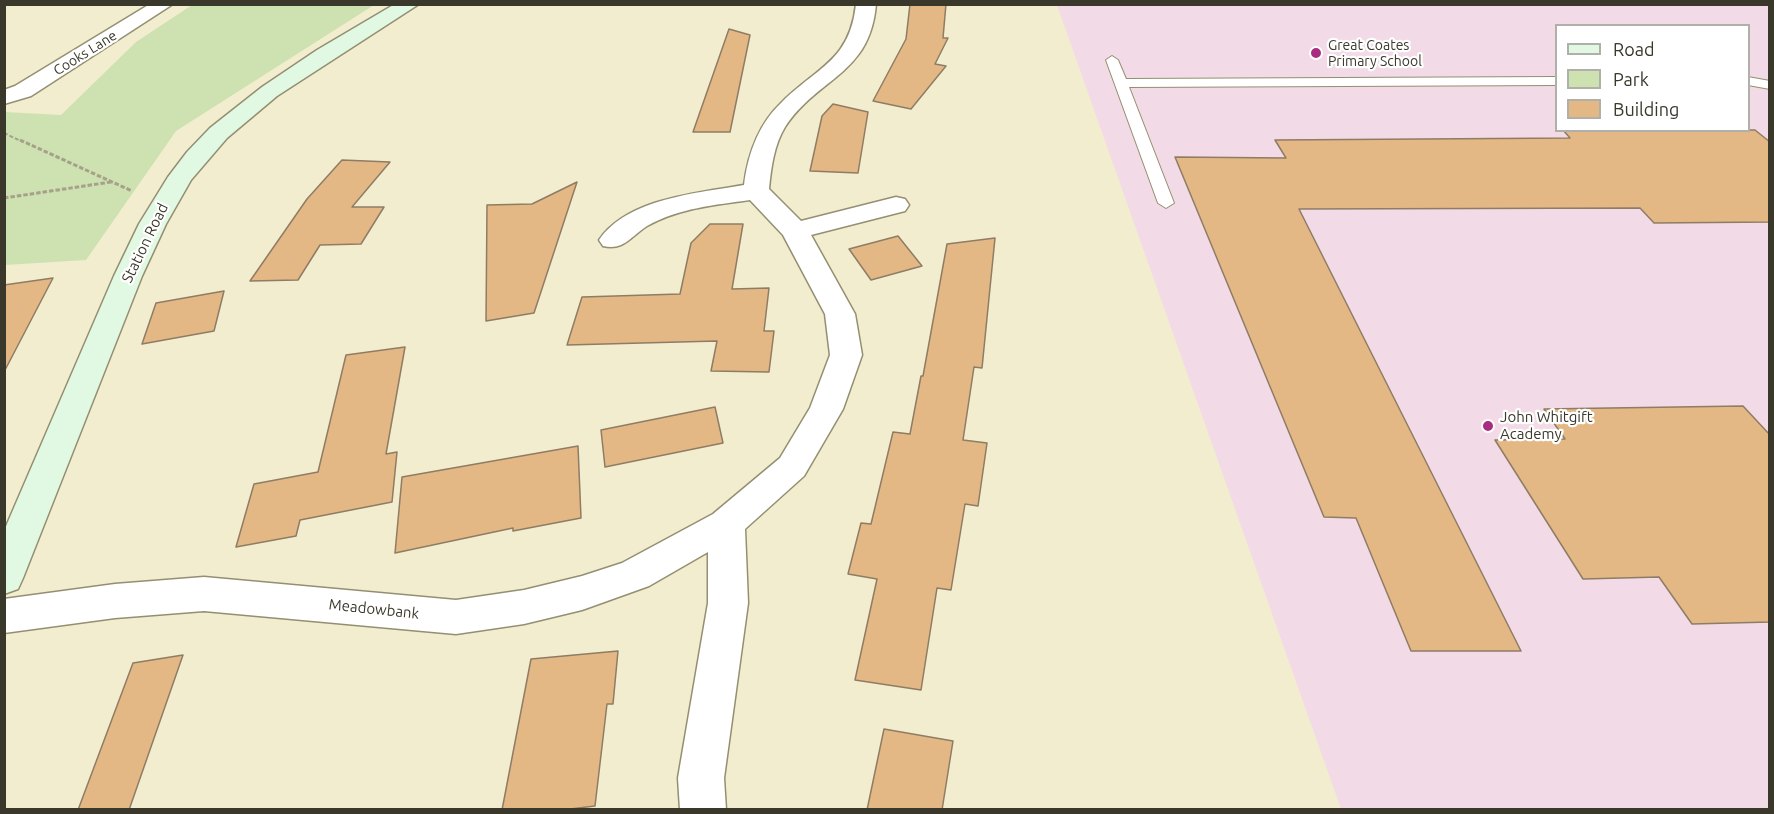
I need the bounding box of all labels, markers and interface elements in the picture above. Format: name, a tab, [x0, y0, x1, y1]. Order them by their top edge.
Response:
legend	[1555, 24, 1750, 132]
street label: Cooks Lane	[50, 27, 120, 79]
place label: Great Coates Primary School	[1328, 37, 1422, 70]
text: Road	[1613, 39, 1655, 59]
marker: Great Coates Primary School	[1309, 46, 1323, 60]
text: Park	[1613, 69, 1649, 89]
text: Building	[1613, 99, 1679, 119]
street label: Station Road	[118, 200, 172, 286]
place label: John Whitgift Academy	[1500, 408, 1593, 443]
marker: John Whitgift Academy	[1481, 419, 1495, 433]
street label: Meadowbank	[328, 595, 420, 623]

